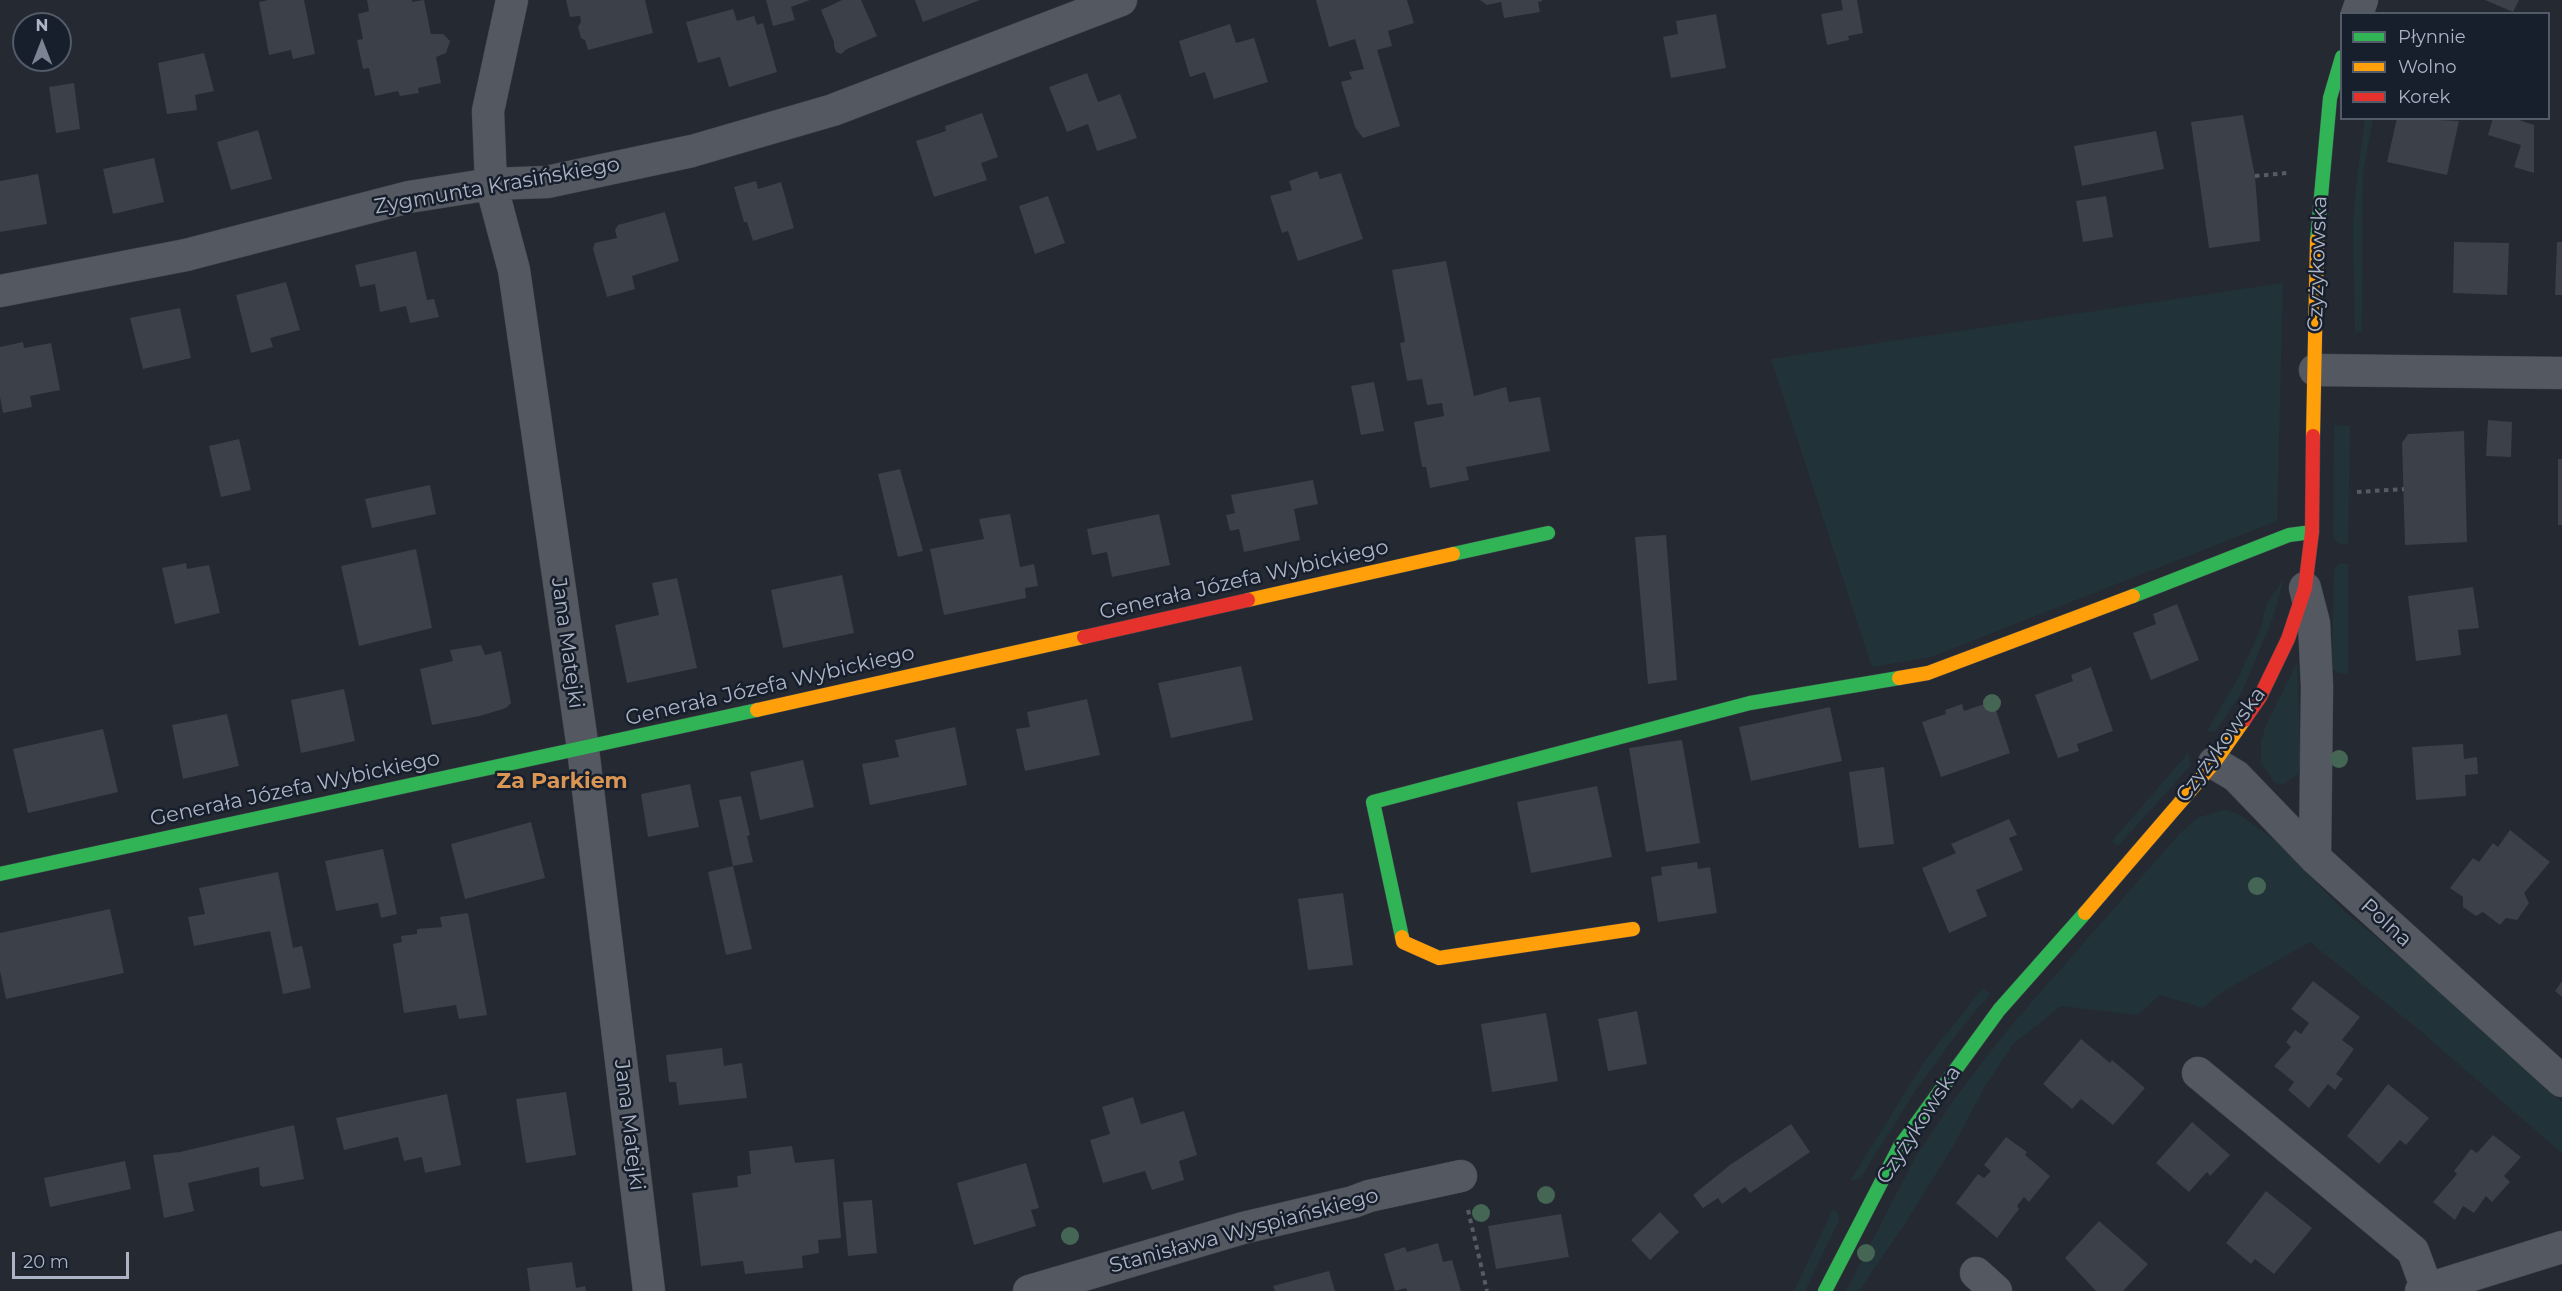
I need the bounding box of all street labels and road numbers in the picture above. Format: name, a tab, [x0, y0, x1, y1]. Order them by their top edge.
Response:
street label: Zygmunta Krasińskiego	[372, 152, 622, 220]
street label: Czyżykowska	[2303, 196, 2333, 332]
street label: Generała Józefa Wybickiego	[1097, 534, 1391, 626]
street label: Jana Matejki	[545, 576, 589, 710]
street label: Generała Józefa Wybickiego	[623, 640, 917, 732]
street label: Czyżykowska	[2171, 683, 2271, 807]
street label: Generała Józefa Wybickiego	[148, 746, 442, 832]
street label: Polna	[2355, 893, 2417, 953]
street label: Jana Matejki	[608, 1058, 650, 1192]
street label: Czyżykowska	[1871, 1061, 1967, 1189]
street label: Stanisława Wyspiańskiego	[1107, 1183, 1381, 1279]

